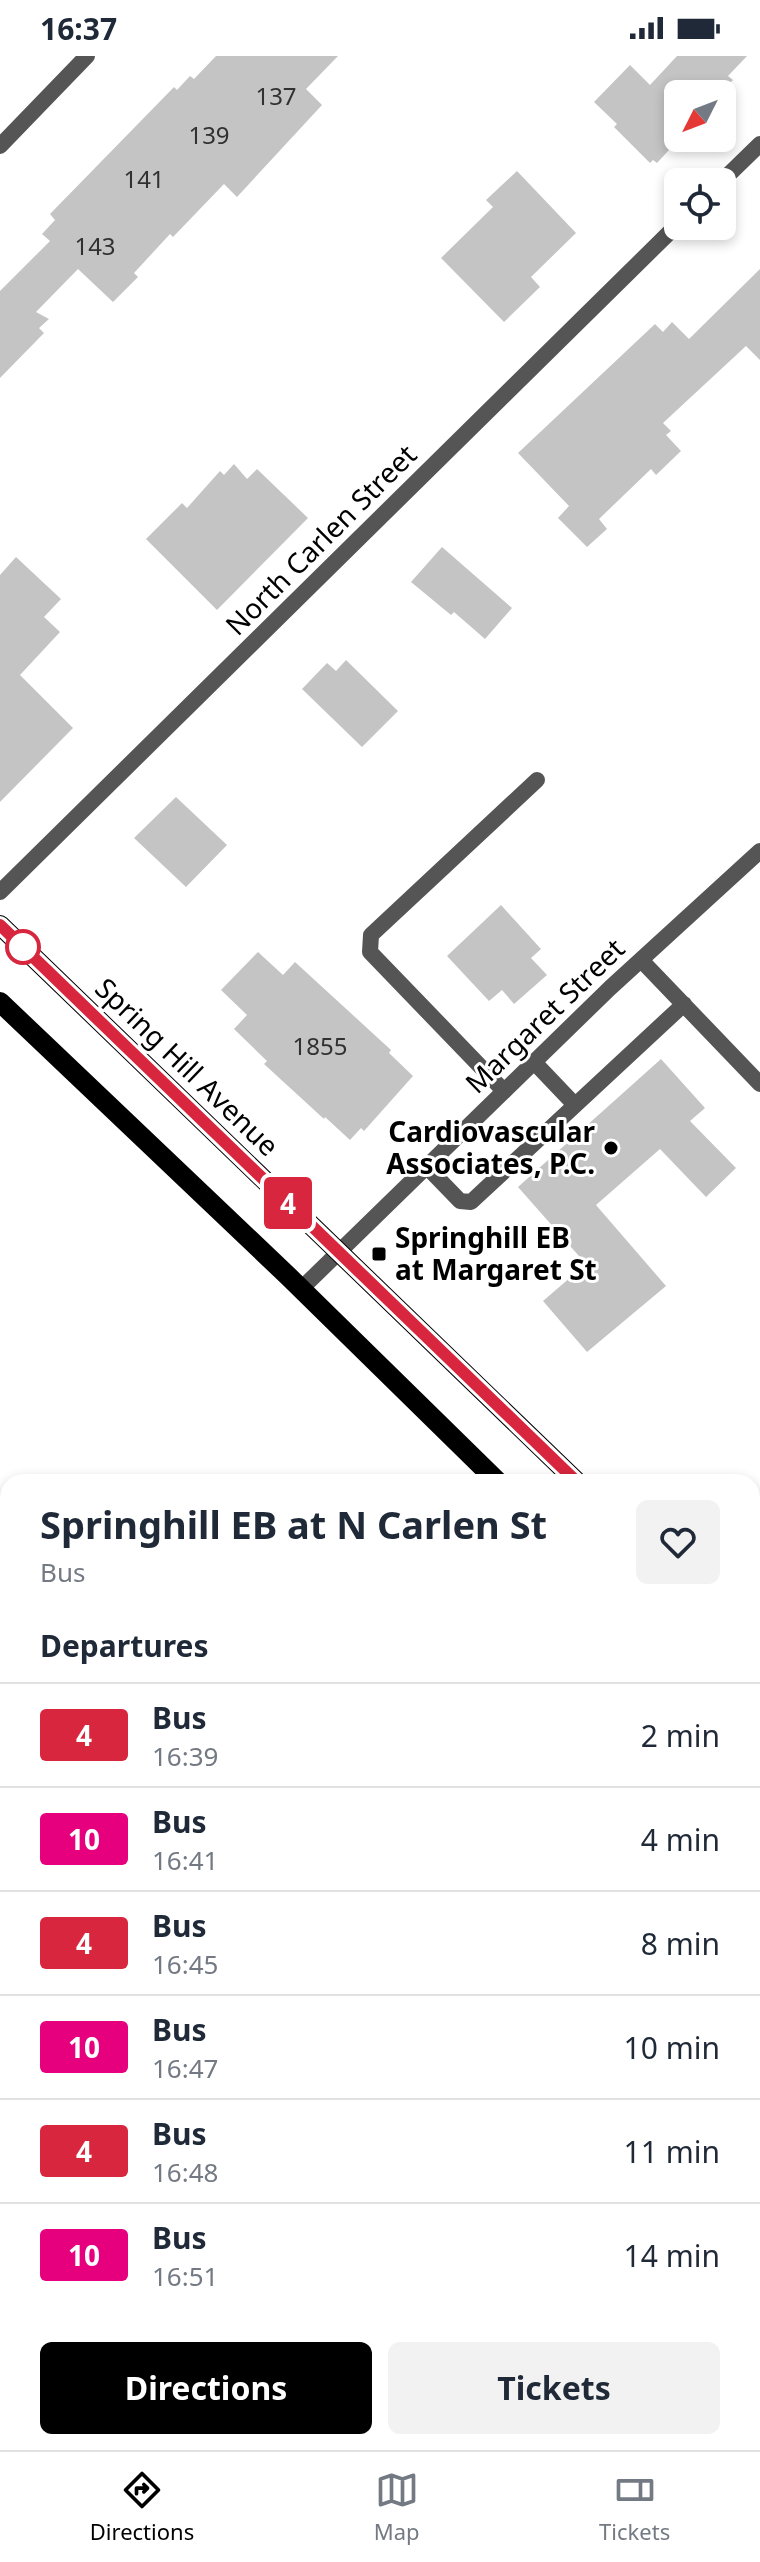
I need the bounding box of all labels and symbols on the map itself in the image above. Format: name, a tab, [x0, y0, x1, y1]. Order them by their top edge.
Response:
house number: 137	[255, 79, 297, 112]
north arrow	[664, 80, 736, 152]
house number: 139	[188, 118, 230, 151]
house number: 141	[123, 162, 165, 195]
house number: 143	[74, 229, 116, 262]
street label: North Carlen Street	[217, 436, 424, 643]
street label: Margaret Street	[456, 929, 632, 1101]
unlabelled marker	[6, 930, 40, 964]
street label: Spring Hill Avenue	[88, 969, 288, 1164]
house number: 1855	[293, 1029, 347, 1062]
place label: Cardiovascular Associates, P.C.	[386, 1112, 595, 1182]
marker: Cardiovascular Associates, P.C.	[602, 1139, 620, 1157]
line badge: 4	[262, 1177, 314, 1229]
place label: Springhill EB at Margaret St	[395, 1218, 597, 1288]
marker: Springhill EB at Margaret St	[370, 1245, 388, 1263]

